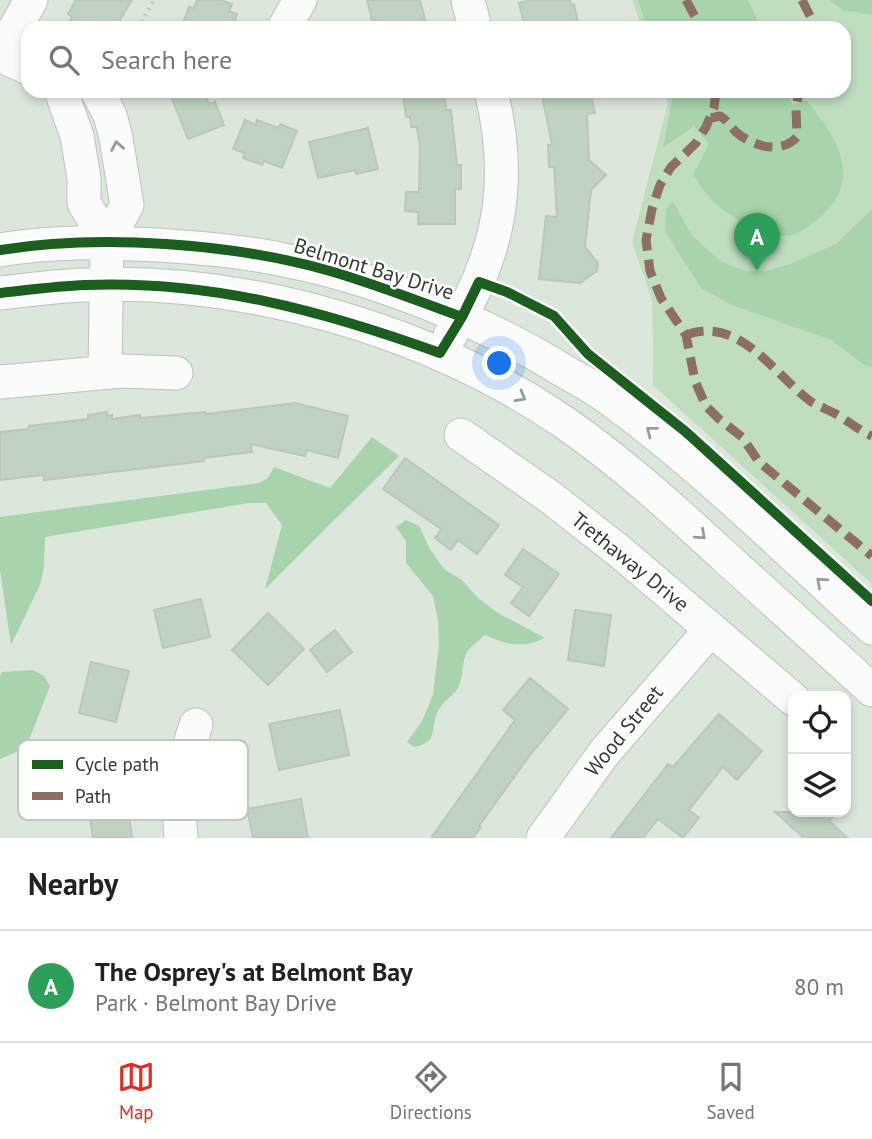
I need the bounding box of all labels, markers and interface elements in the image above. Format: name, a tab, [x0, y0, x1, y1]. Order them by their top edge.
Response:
search box	[21, 21, 851, 98]
icon: search	[45, 41, 83, 79]
text: Search here	[101, 43, 232, 76]
one-way arrow	[110, 141, 125, 152]
pin: A	[734, 213, 780, 271]
street label: Belmont Bay Drive	[291, 231, 457, 306]
your location	[482, 346, 516, 380]
one-way arrow	[514, 389, 527, 402]
one-way arrow	[647, 427, 660, 439]
street label: Trethaway Drive	[566, 506, 695, 617]
one-way arrow	[693, 527, 706, 539]
one-way arrow	[817, 578, 830, 590]
street label: Wood Street	[579, 680, 669, 782]
map controls	[788, 691, 851, 817]
button: locate	[788, 691, 851, 754]
legend	[18, 740, 248, 820]
text: Cycle path	[75, 752, 159, 776]
button: layers	[788, 754, 851, 817]
text: Path	[75, 784, 111, 808]
text: Nearby	[28, 864, 118, 903]
text: The Osprey's at Belmont Bay	[95, 955, 413, 988]
text: A	[44, 972, 58, 1001]
text: 80 m	[794, 972, 844, 1001]
text: Park · Belmont Bay Drive	[95, 988, 337, 1017]
tab: Map	[117, 1058, 155, 1124]
tab: Directions	[390, 1058, 472, 1124]
tab: Saved	[706, 1058, 755, 1124]

